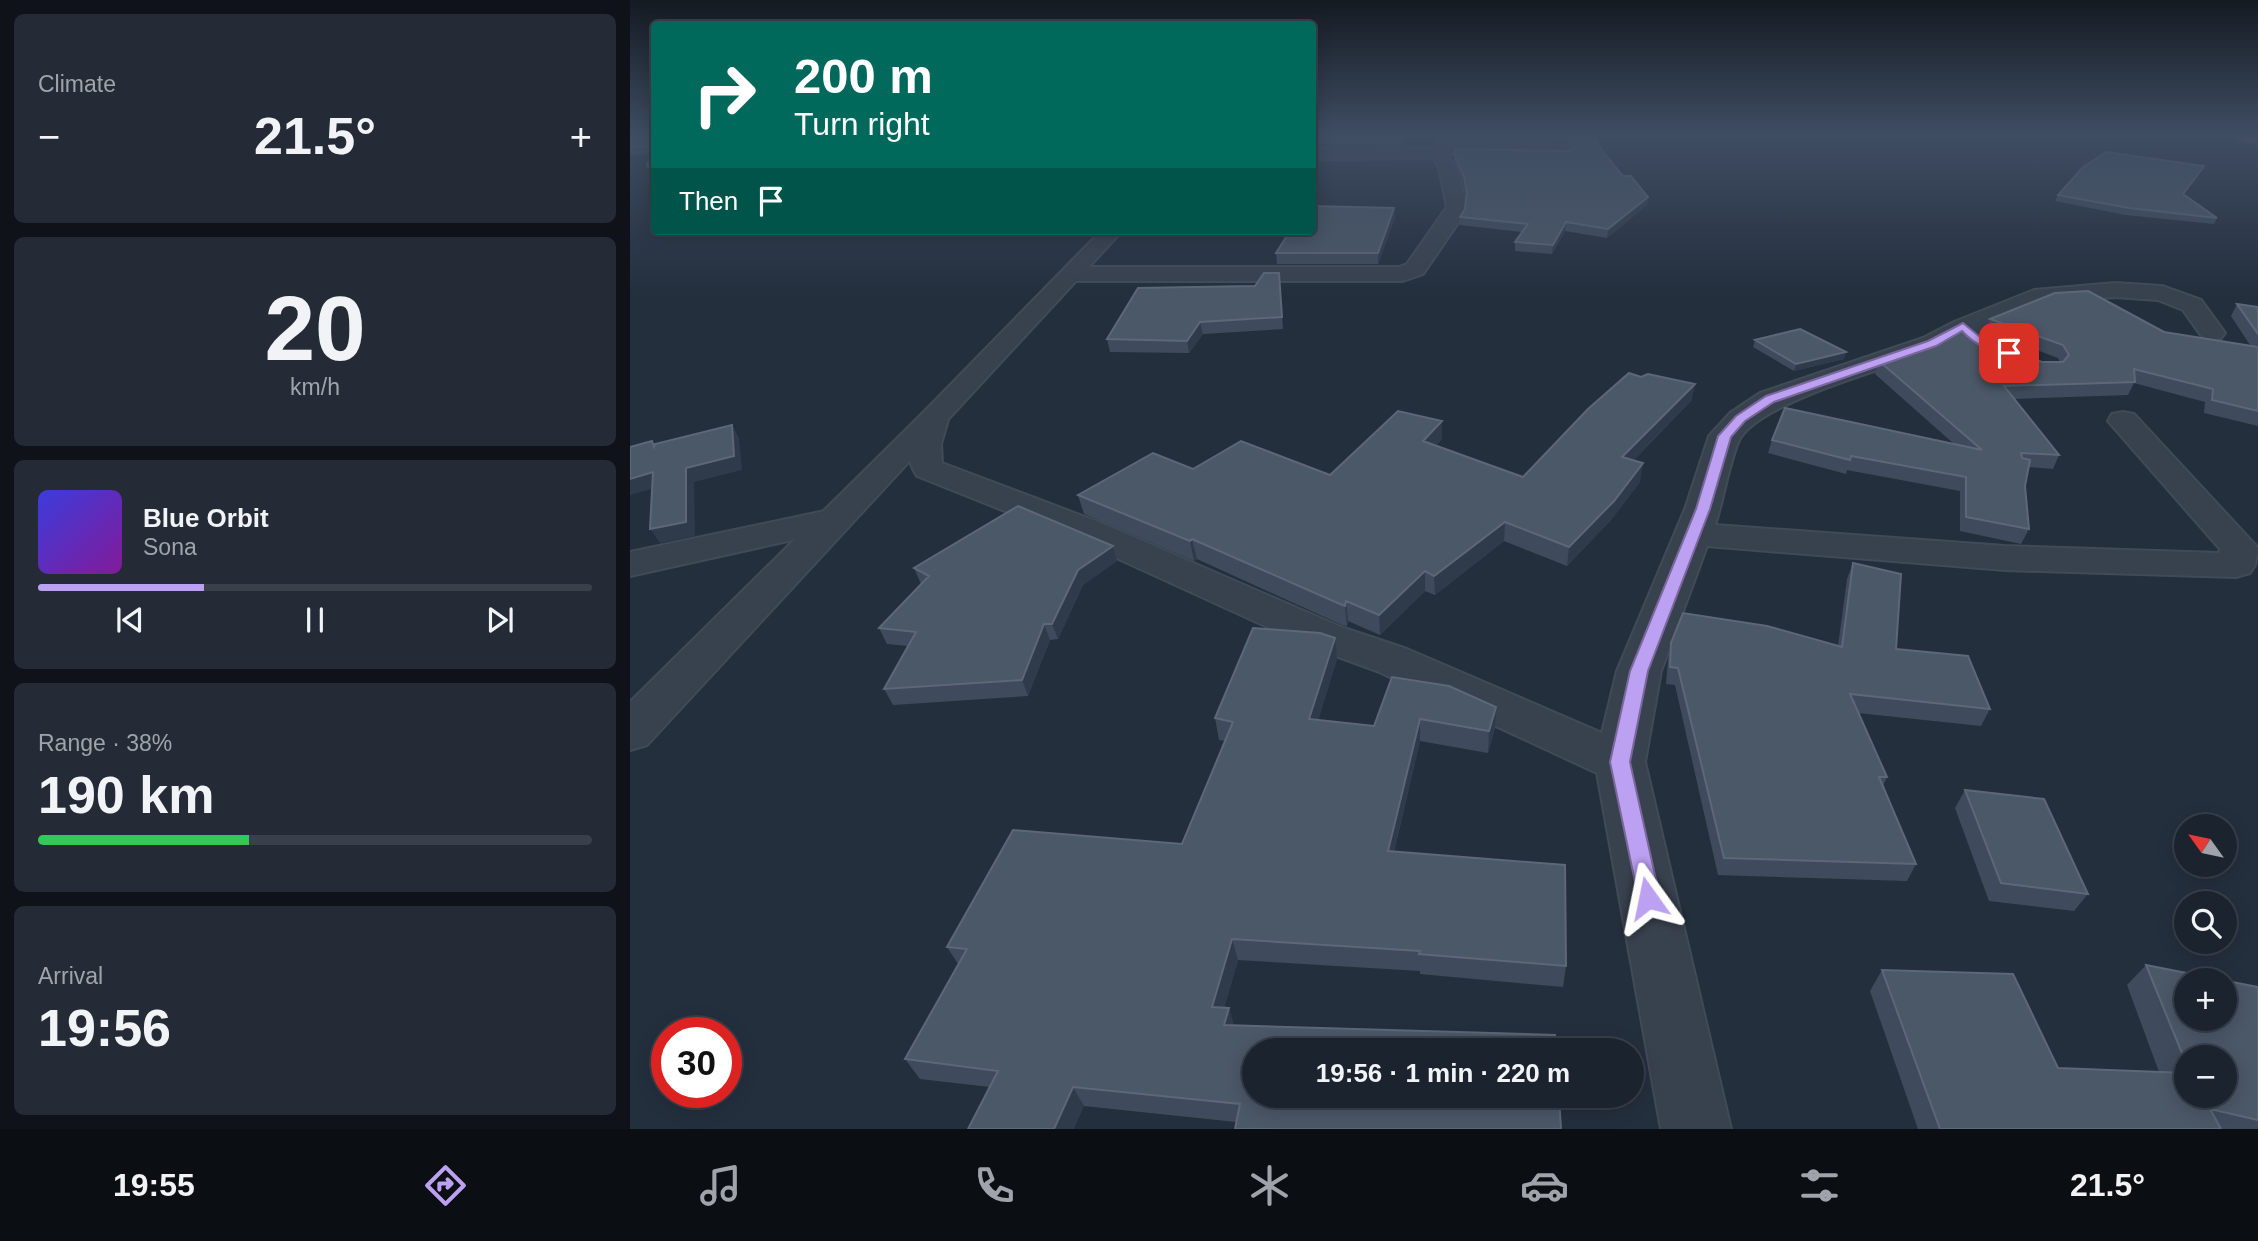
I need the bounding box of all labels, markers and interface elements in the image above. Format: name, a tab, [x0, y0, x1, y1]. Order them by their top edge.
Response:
icon: right	[679, 49, 770, 140]
text: 200 m	[794, 49, 933, 103]
text: Climate	[38, 71, 116, 97]
text: Turn right	[794, 106, 930, 142]
text: 21.5°	[254, 107, 376, 165]
text: −	[38, 116, 60, 158]
text: +	[570, 116, 592, 158]
icon: arrive	[752, 182, 790, 220]
text: Then	[679, 186, 738, 216]
text: 20	[264, 278, 366, 379]
pin	[1979, 323, 2039, 383]
icon: arrive	[1990, 334, 2028, 372]
text: km/h	[290, 374, 340, 400]
text: Blue Orbit	[143, 503, 269, 533]
text: Sona	[143, 534, 197, 560]
icon: previous	[111, 601, 149, 639]
icon: pause	[296, 601, 334, 639]
icon: next	[481, 601, 519, 639]
text: Range · 38%	[38, 730, 172, 756]
text: 190 km	[38, 766, 214, 824]
north arrow	[2174, 814, 2236, 877]
map controls	[2174, 814, 2237, 1108]
position arrow	[1611, 861, 1685, 935]
button: search	[2174, 891, 2237, 954]
text: Arrival	[38, 963, 103, 989]
button: +	[2174, 968, 2237, 1031]
text: 19:56	[38, 999, 171, 1057]
speed limit sign: 30	[651, 1017, 742, 1108]
button: −	[2174, 1045, 2237, 1108]
text: 19:56 · 1 min · 220 m	[1316, 1058, 1570, 1088]
icon: directions	[421, 1161, 470, 1210]
icon: music	[696, 1161, 745, 1210]
icon: phone	[970, 1161, 1019, 1210]
icon: climate	[1245, 1161, 1294, 1210]
icon: car	[1520, 1161, 1569, 1210]
icon: filters	[1795, 1161, 1844, 1210]
text: 19:55	[113, 1167, 195, 1203]
text: 21.5°	[2070, 1167, 2145, 1203]

